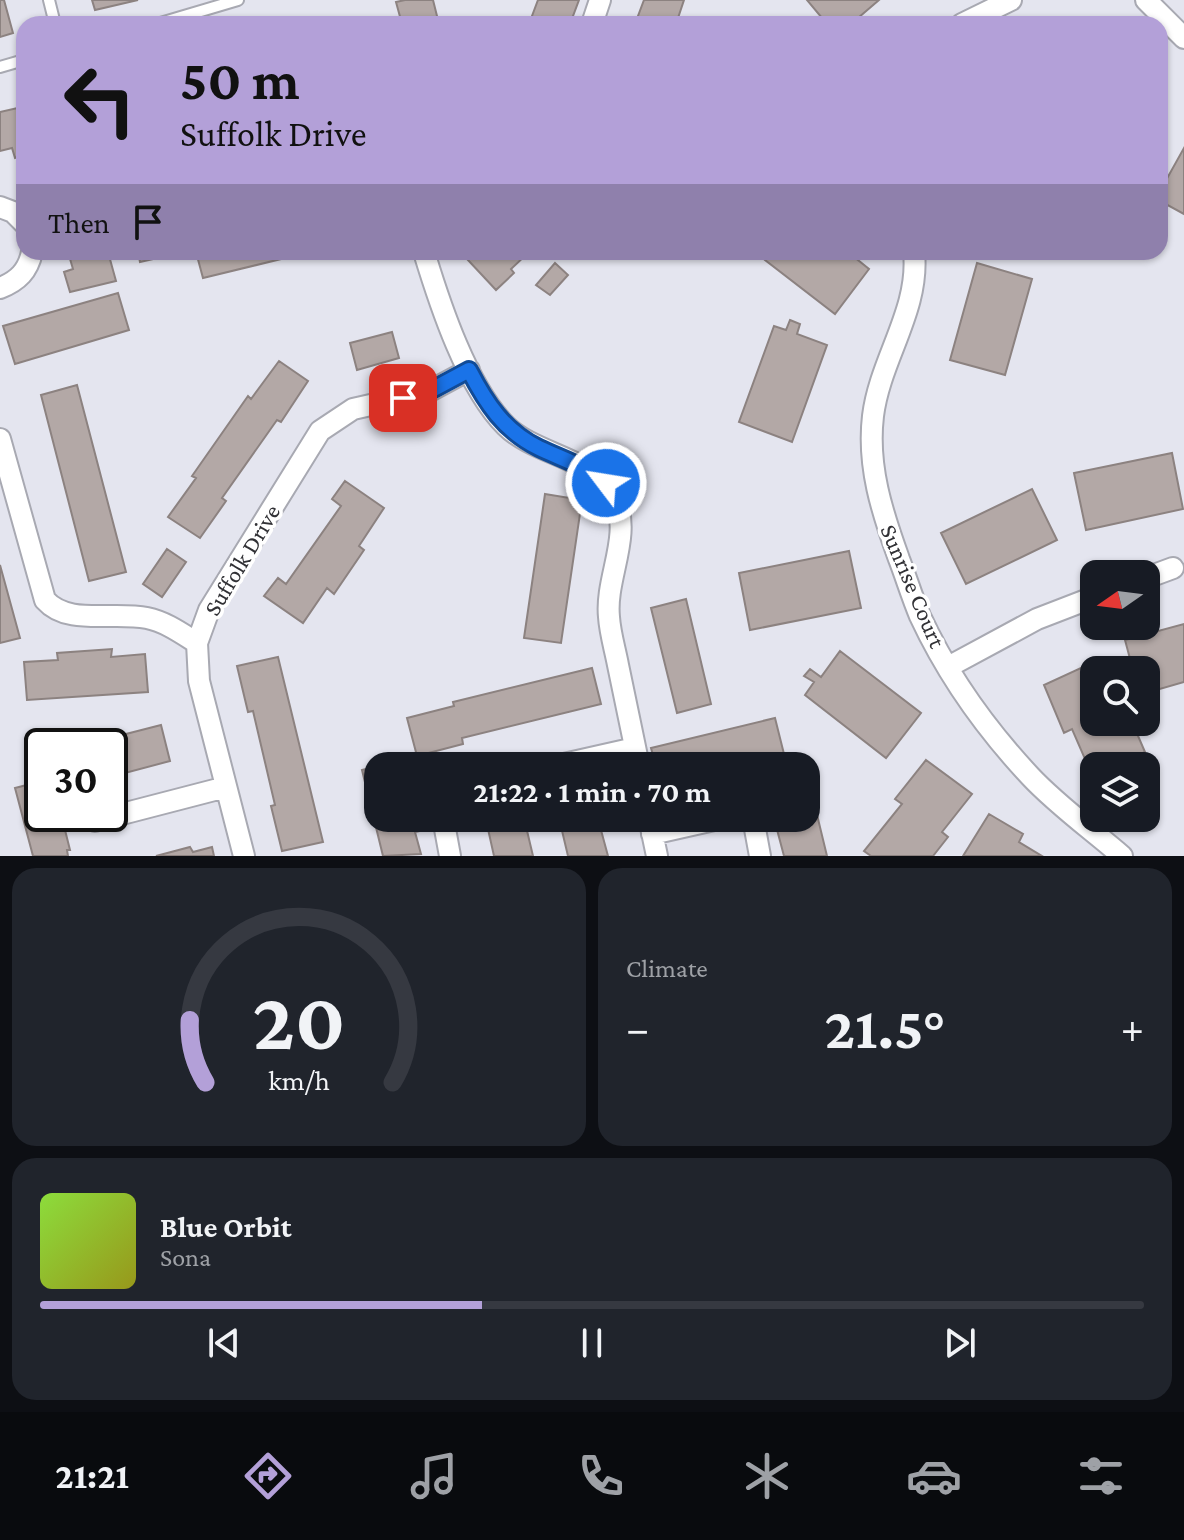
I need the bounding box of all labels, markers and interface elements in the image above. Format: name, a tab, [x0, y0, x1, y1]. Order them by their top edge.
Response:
icon: left	[48, 48, 152, 152]
text: 50 m	[180, 49, 300, 111]
text: Suffolk Drive	[180, 114, 367, 154]
icon: arrive	[126, 200, 170, 244]
text: Then	[48, 206, 110, 239]
pin	[369, 364, 437, 432]
icon: arrive	[381, 376, 425, 420]
position arrow	[564, 441, 648, 525]
street label: Suffolk Drive	[198, 499, 285, 620]
street label: Sunrise Court	[875, 520, 952, 652]
north arrow	[1080, 560, 1160, 640]
map controls	[1080, 560, 1160, 832]
button: search	[1080, 656, 1160, 736]
speed limit sign: 30	[24, 728, 128, 832]
button: layers	[1080, 752, 1160, 832]
text: 21:22 · 1 min · 70 m	[473, 775, 711, 808]
text: Climate	[626, 954, 708, 983]
text: 20	[253, 974, 345, 1067]
text: 21.5°	[824, 994, 946, 1061]
text: −	[626, 1004, 649, 1052]
text: +	[1121, 1004, 1144, 1052]
text: km/h	[268, 1064, 330, 1096]
text: Blue Orbit	[160, 1210, 291, 1243]
text: Sona	[160, 1243, 211, 1272]
icon: previous	[202, 1321, 246, 1365]
icon: pause	[570, 1321, 614, 1365]
icon: next	[938, 1321, 982, 1365]
icon: directions	[240, 1448, 296, 1504]
icon: music	[406, 1448, 462, 1504]
icon: phone	[573, 1448, 629, 1504]
icon: climate	[739, 1448, 795, 1504]
icon: car	[906, 1448, 962, 1504]
icon: filters	[1073, 1448, 1129, 1504]
text: 21:21	[55, 1456, 129, 1496]

